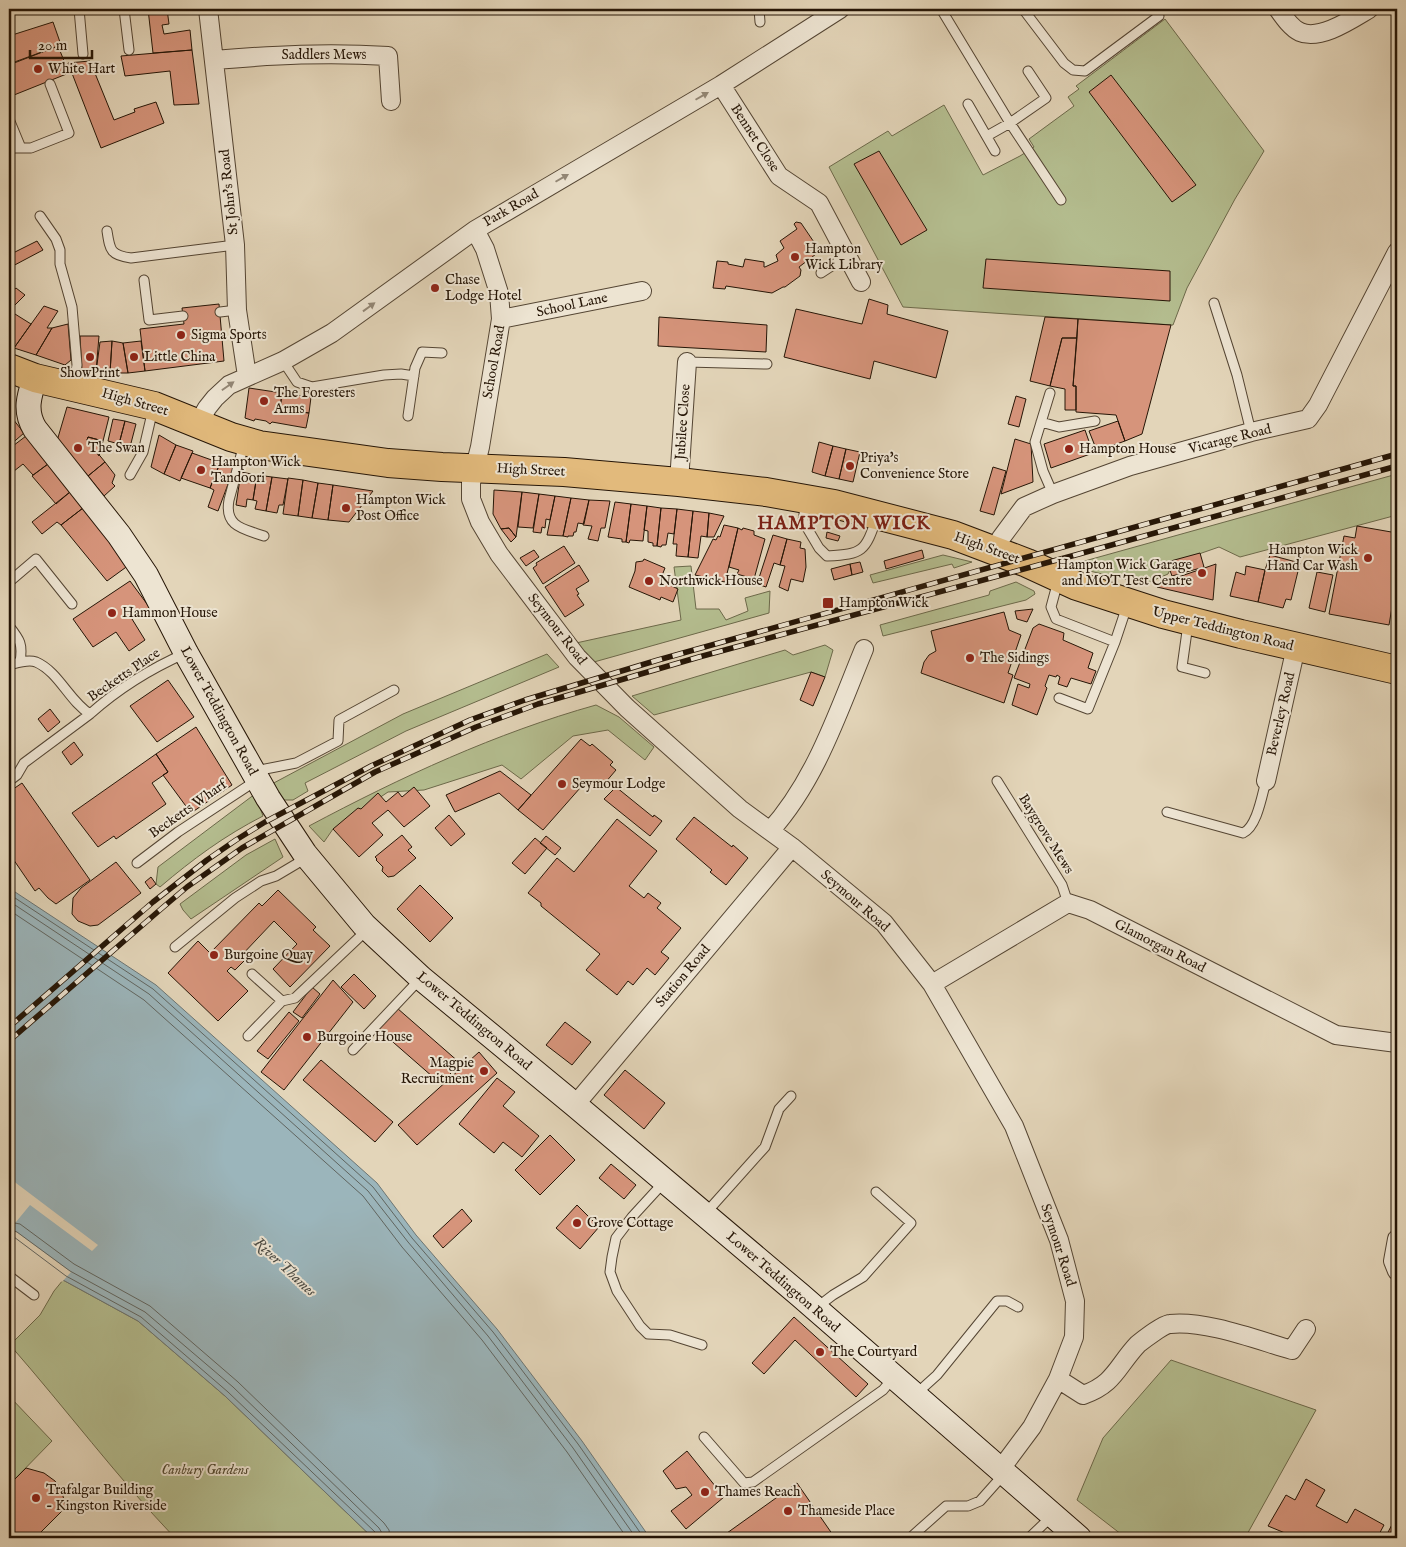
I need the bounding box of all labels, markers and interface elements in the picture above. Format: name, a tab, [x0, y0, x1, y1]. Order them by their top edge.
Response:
scale bar	[30, 28, 92, 60]
text: 20 m	[38, 36, 68, 55]
street label: Saddlers Mews	[281, 46, 367, 64]
place label: White Hart	[48, 60, 116, 78]
marker: White Hart	[32, 63, 44, 75]
one-way arrow	[696, 91, 709, 100]
street label: Bennet Close	[726, 101, 784, 176]
street label: St John's Road	[215, 148, 242, 236]
one-way arrow	[556, 174, 569, 183]
street label: Park Road	[480, 185, 543, 231]
place label: Hampton Wick Library	[805, 240, 883, 274]
marker: Hampton Wick Library	[789, 251, 801, 263]
place label: Chase Lodge Hotel	[445, 271, 522, 305]
marker: Chase Lodge Hotel	[429, 282, 441, 294]
street label: School Lane	[535, 289, 610, 321]
one-way arrow	[362, 302, 376, 312]
street label: School Road	[479, 323, 509, 400]
place label: Sigma Sports	[191, 326, 267, 344]
marker: Sigma Sports	[175, 329, 187, 341]
place label: Little China	[144, 348, 216, 366]
marker: ShowPrint	[84, 351, 96, 363]
marker: Little China	[128, 351, 140, 363]
place label: ShowPrint	[60, 364, 120, 382]
one-way arrow	[221, 381, 235, 391]
street label: Jubilee Close	[671, 383, 695, 463]
street label: High Street	[100, 384, 171, 420]
place label: The Foresters Arms	[273, 384, 355, 418]
marker: The Foresters Arms	[258, 395, 270, 407]
street label: Vicarage Road	[1186, 420, 1274, 458]
place label: The Swan	[88, 439, 145, 457]
place label: Hampton House	[1079, 440, 1177, 458]
marker: The Swan	[72, 442, 84, 454]
marker: Hampton House	[1063, 443, 1075, 455]
place label: Priya's Convenience Store	[860, 449, 969, 483]
place label: Hampton Wick Tandoori	[211, 453, 301, 487]
street label: High Street	[496, 459, 566, 481]
marker: Priya's Convenience Store	[844, 460, 856, 472]
marker: Hampton Wick Tandoori	[195, 464, 207, 476]
place label: Hampton Wick Post Office	[356, 491, 446, 525]
marker: Hampton Wick Post Office	[340, 502, 352, 514]
district label: HAMPTON WICK	[757, 512, 931, 536]
street label: High Street	[952, 528, 1023, 568]
place label: Hampton Wick Hand Car Wash	[1267, 541, 1359, 575]
marker: Hampton Wick Hand Car Wash	[1362, 552, 1374, 564]
place label: Hampton Wick Garage and MOT Test Centre	[1057, 556, 1193, 590]
marker: Hampton Wick Garage and MOT Test Centre	[1196, 567, 1208, 579]
place label: Northwick House	[659, 572, 763, 590]
marker: Northwick House	[643, 575, 655, 587]
street label: Seymour Road	[523, 590, 591, 669]
place label: Hampton Wick	[839, 594, 929, 612]
marker: Hampton Wick	[821, 596, 835, 610]
street label: Upper Teddington Road	[1151, 603, 1296, 655]
place label: Hammon House	[122, 604, 218, 622]
marker: Hammon House	[106, 607, 118, 619]
street label: Lower Teddington Road	[176, 643, 262, 779]
street label: Becketts Place	[84, 644, 164, 706]
place label: The Sidings	[980, 649, 1049, 667]
marker: The Sidings	[964, 652, 976, 664]
street label: Beverley Road	[1263, 670, 1299, 758]
street label: Becketts Wharf	[146, 774, 233, 842]
place label: Seymour Lodge	[572, 775, 666, 793]
marker: Seymour Lodge	[556, 778, 568, 790]
street label: Baygrove Mews	[1014, 791, 1078, 877]
street label: Seymour Road	[817, 866, 894, 936]
street label: Glamorgan Road	[1111, 915, 1209, 977]
street label: Station Road	[652, 941, 715, 1011]
place label: Burgoine Quay	[224, 946, 313, 964]
marker: Burgoine Quay	[208, 949, 220, 961]
street label: Lower Teddington Road	[413, 968, 536, 1075]
place label: Burgoine House	[317, 1028, 413, 1046]
marker: Burgoine House	[301, 1031, 313, 1043]
place label: Magpie Recruitment	[401, 1054, 475, 1088]
marker: Magpie Recruitment	[478, 1065, 490, 1077]
street label: Seymour Road	[1036, 1201, 1080, 1289]
place label: Grove Cottage	[587, 1214, 674, 1232]
marker: Grove Cottage	[571, 1217, 583, 1229]
street label: Lower Teddington Road	[722, 1228, 844, 1337]
water label: River Thames	[250, 1233, 321, 1301]
place label: The Courtyard	[830, 1343, 918, 1361]
marker: The Courtyard	[814, 1346, 826, 1358]
park label: Canbury Gardens	[162, 1461, 249, 1479]
place label: Trafalgar Building - Kingston Riverside	[46, 1481, 167, 1515]
place label: Thames Reach	[715, 1483, 801, 1501]
marker: Thames Reach	[699, 1486, 711, 1498]
marker: Trafalgar Building - Kingston Riverside	[30, 1492, 42, 1504]
place label: Thameside Place	[798, 1502, 895, 1520]
marker: Thameside Place	[782, 1505, 794, 1517]

